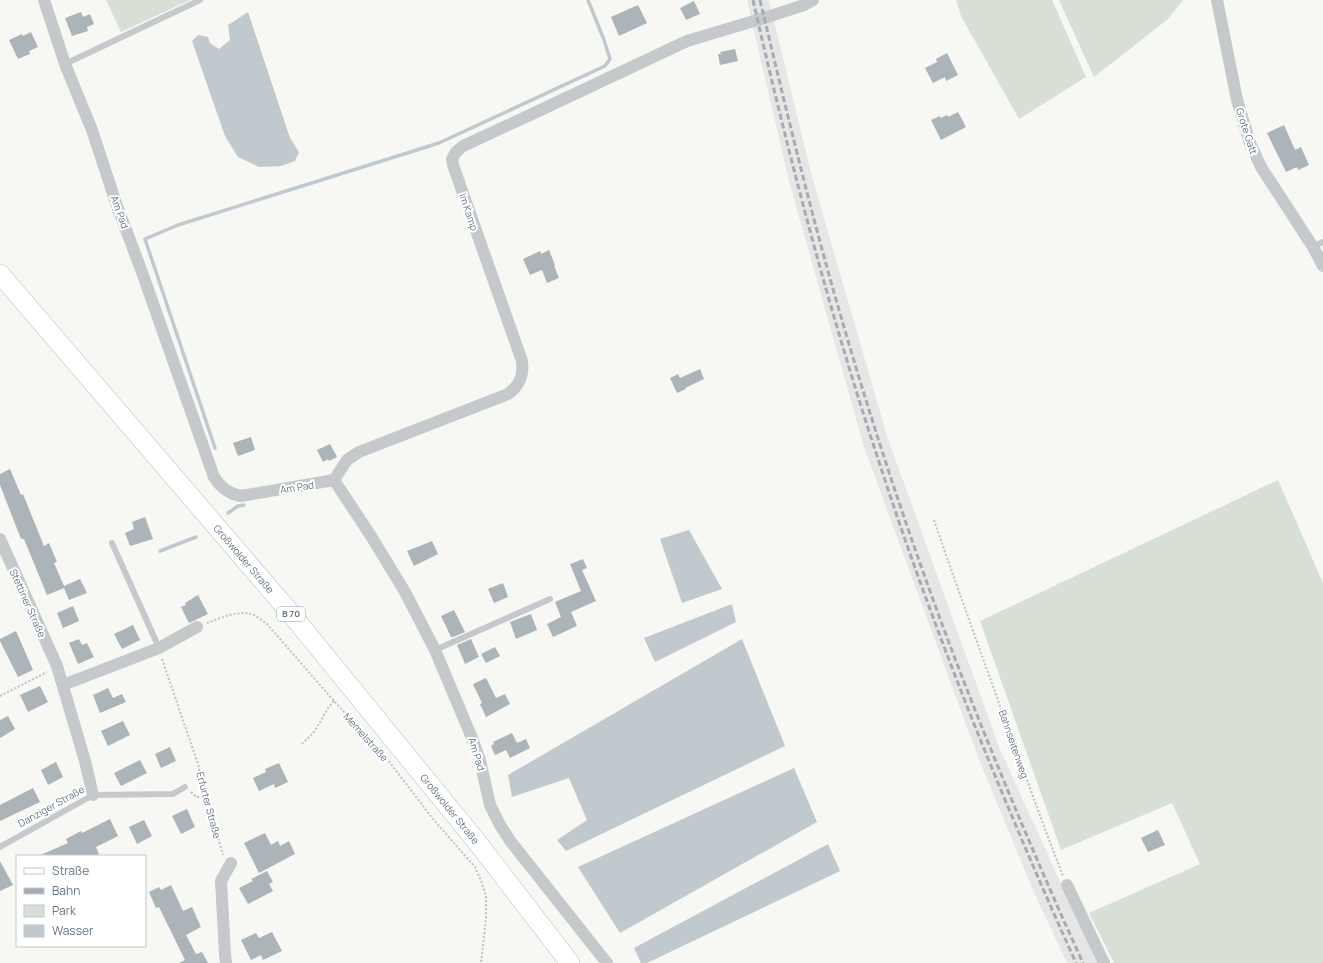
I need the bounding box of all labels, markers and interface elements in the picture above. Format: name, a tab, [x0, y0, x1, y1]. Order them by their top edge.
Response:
street label: Grote Gatt	[1233, 106, 1261, 157]
street label: Im Kamp	[456, 191, 482, 233]
street label: Am Pad	[108, 194, 132, 230]
street label: Am Pad	[279, 477, 315, 497]
street label: Großwolder Straße	[210, 521, 278, 596]
street label: Stettiner Straße	[7, 566, 49, 640]
road number: B 70	[277, 607, 305, 621]
street label: Bahnseitenweg	[996, 708, 1032, 780]
street label: Memelstraße	[340, 710, 392, 764]
street label: Am Pad	[465, 736, 489, 772]
street label: Erfurter Straße	[193, 770, 225, 840]
street label: Großwolder Straße	[417, 771, 483, 847]
street label: Danziger Straße	[15, 782, 87, 830]
legend	[16, 855, 146, 947]
text: Straße	[52, 862, 89, 879]
text: Bahn	[52, 882, 80, 899]
text: Park	[52, 902, 77, 919]
text: Wasser	[52, 922, 94, 939]

